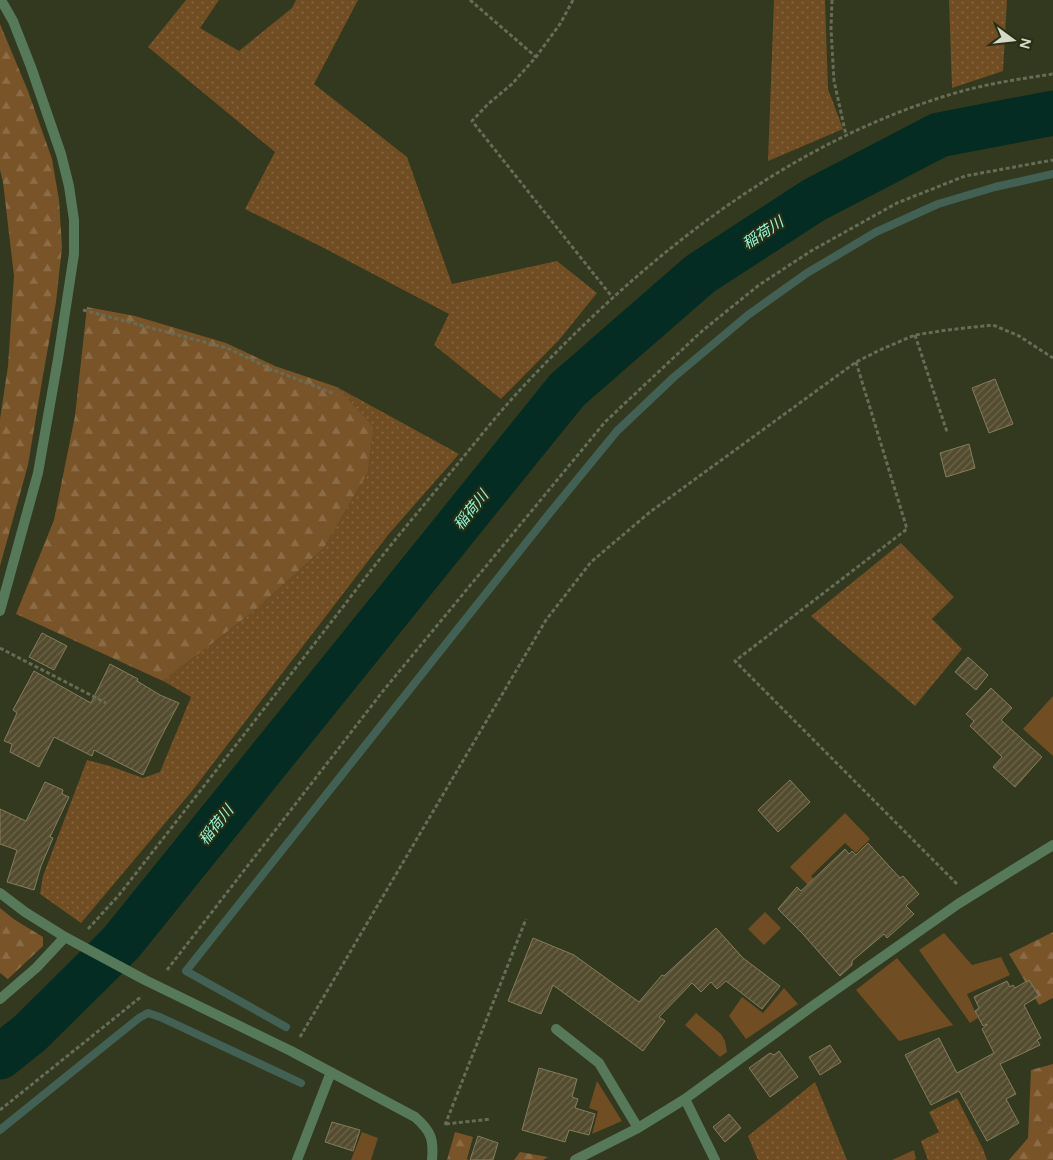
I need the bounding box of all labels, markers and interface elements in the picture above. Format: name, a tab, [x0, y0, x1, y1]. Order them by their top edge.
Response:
north arrow	[988, 15, 1038, 65]
text: N	[1016, 36, 1036, 51]
water label: 稲荷川	[739, 211, 789, 254]
water label: 稲荷川	[449, 485, 494, 534]
water label: 稲荷川	[194, 800, 239, 849]

